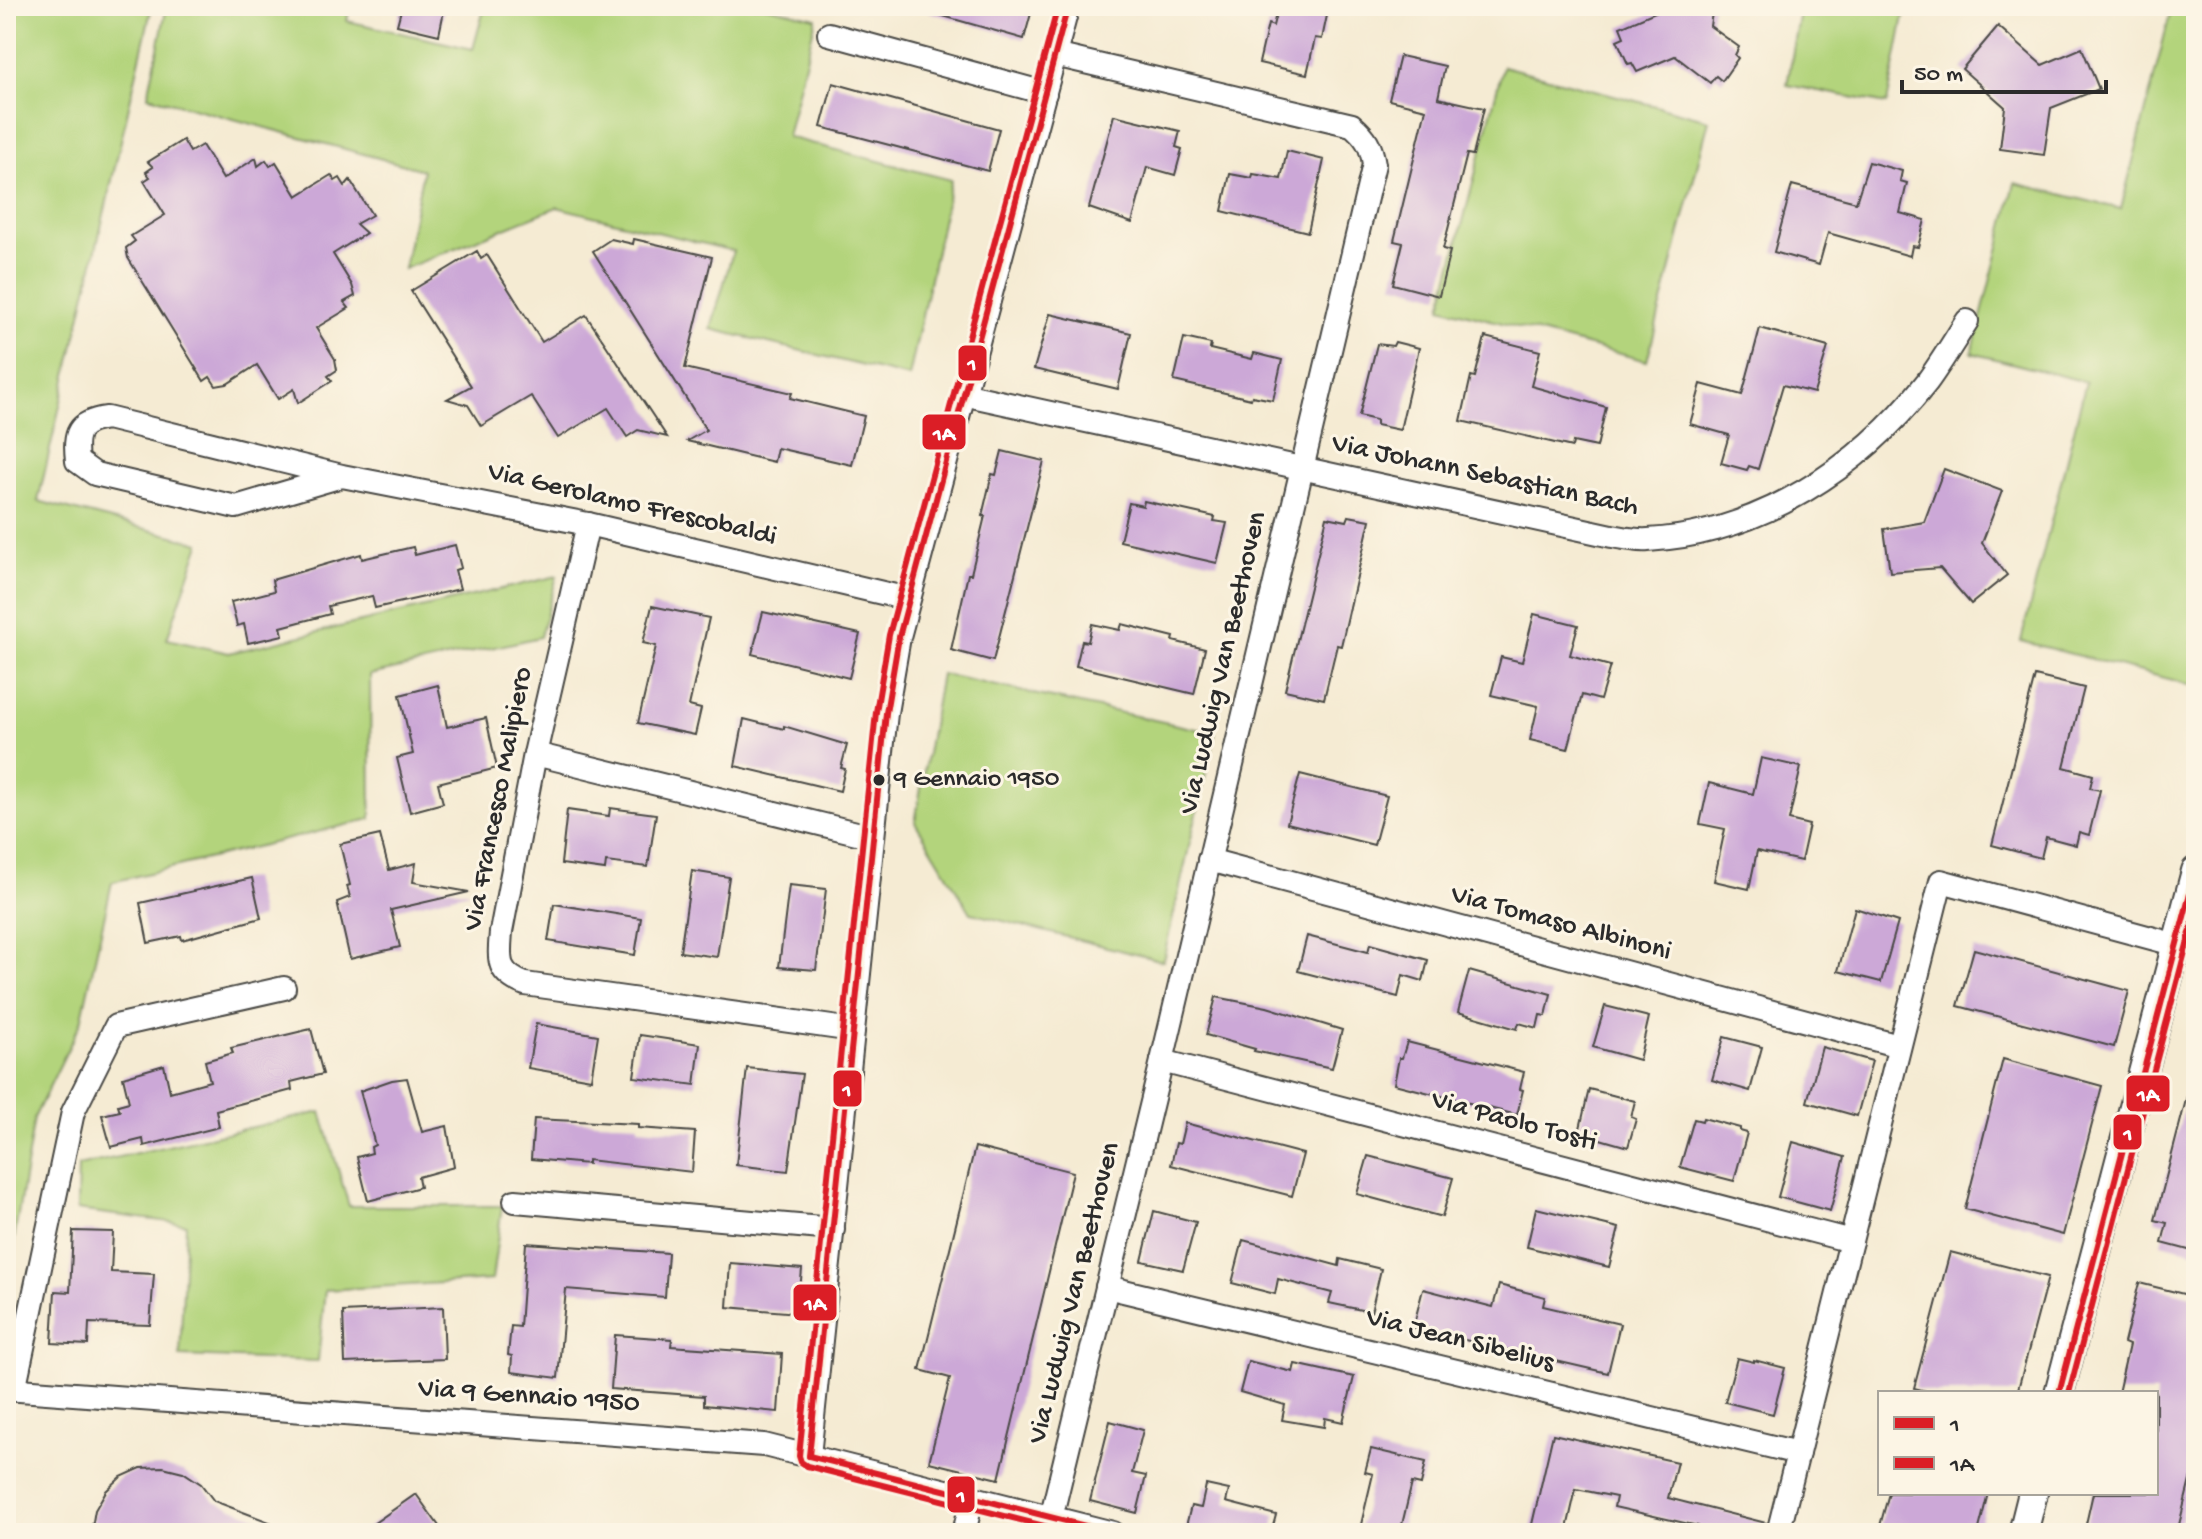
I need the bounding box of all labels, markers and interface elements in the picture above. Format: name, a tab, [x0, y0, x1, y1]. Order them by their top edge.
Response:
scale bar	[1902, 44, 2106, 94]
text: 50 m	[1914, 61, 1963, 90]
line badge: 1	[957, 344, 988, 382]
text: 1	[967, 353, 976, 379]
line badge: 1A	[921, 413, 967, 451]
text: 1A	[932, 423, 957, 449]
street label: Via Johann Sebastian Bach	[1328, 427, 1641, 525]
street label: Via Gerolamo Frescobaldi	[484, 455, 780, 554]
street label: Via Ludwig Van Beethoven	[1173, 508, 1275, 818]
street label: Via Francesco Malipiero	[457, 664, 541, 935]
place label: 9 Gennaio 1950	[893, 765, 1060, 796]
marker: 9 Gennaio 1950	[871, 772, 887, 788]
street label: Via Tomaso Albinoni	[1446, 878, 1675, 969]
line badge: 1	[832, 1069, 863, 1108]
line badge: 1A	[2125, 1074, 2171, 1113]
text: 1	[842, 1079, 851, 1105]
street label: Via Paolo Tosti	[1427, 1084, 1600, 1160]
text: 1A	[2136, 1084, 2161, 1110]
line badge: 1	[2112, 1113, 2143, 1151]
text: 1	[2123, 1123, 2132, 1149]
street label: Via Ludwig Van Beethoven	[1021, 1138, 1129, 1448]
line badge: 1A	[792, 1283, 838, 1322]
text: 1A	[803, 1293, 828, 1319]
street label: Via Jean Sibelius	[1362, 1301, 1558, 1380]
street label: Via 9 Gennaio 1950	[416, 1373, 641, 1421]
legend	[1878, 1391, 2158, 1495]
text: 1	[1949, 1412, 1960, 1441]
text: 1A	[1949, 1452, 1976, 1481]
line badge: 1	[946, 1475, 976, 1514]
text: 1	[956, 1485, 965, 1511]

